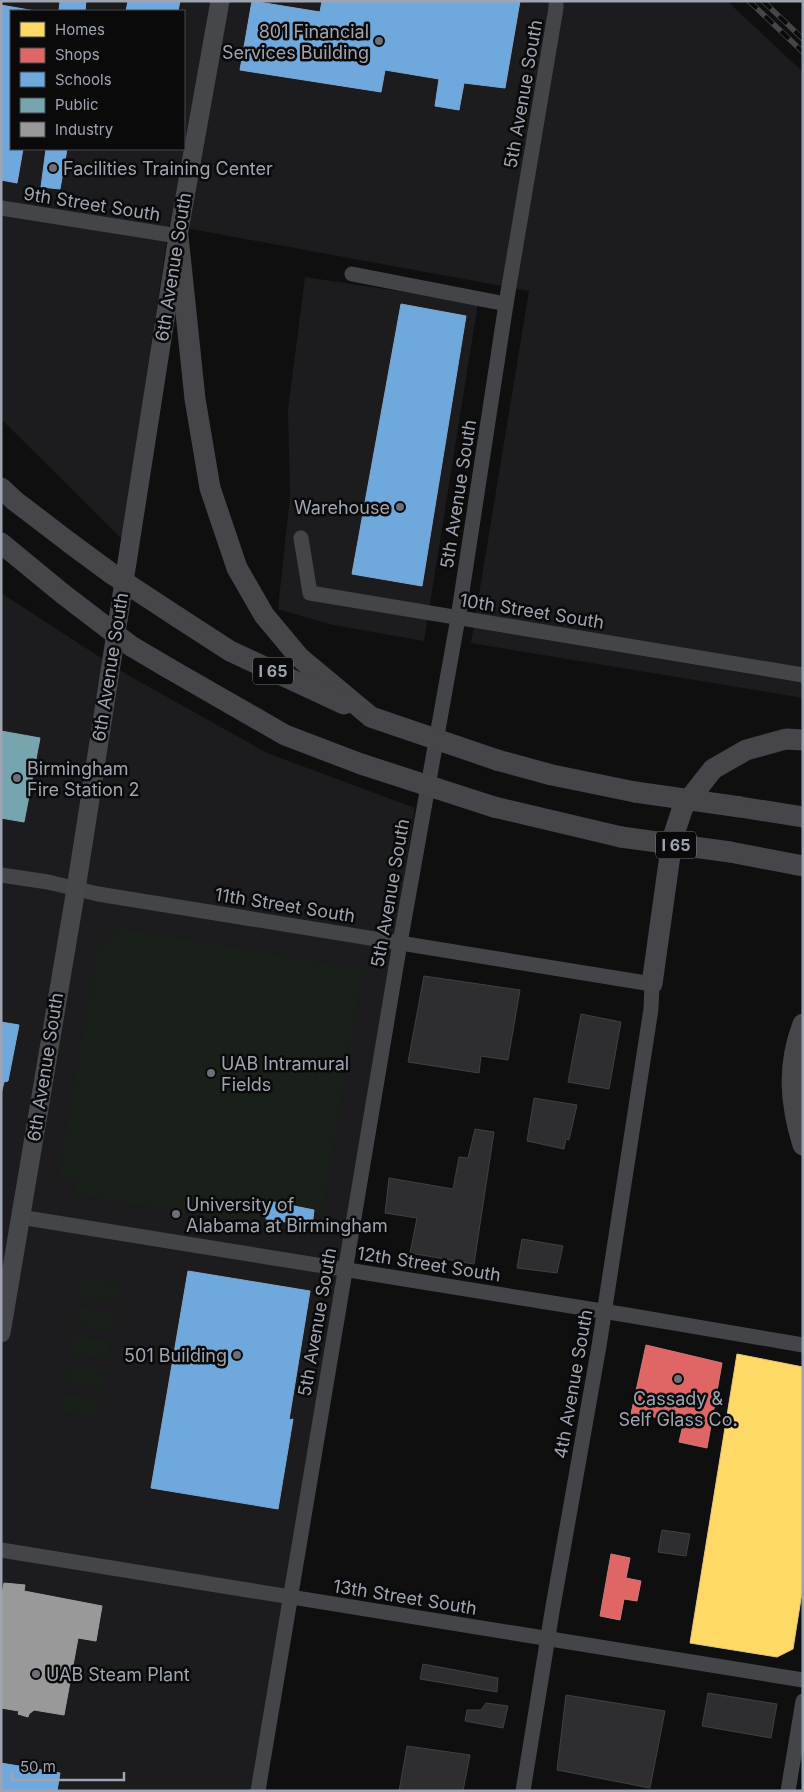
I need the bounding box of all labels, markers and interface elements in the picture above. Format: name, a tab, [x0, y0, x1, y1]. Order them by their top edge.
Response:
legend	[10, 10, 185, 150]
street label: 5th Avenue South	[500, 18, 546, 170]
text: Homes	[55, 20, 105, 39]
place label: 801 Financial Services Building	[222, 21, 369, 63]
marker: 801 Financial Services Building	[373, 35, 385, 47]
text: Shops	[55, 45, 100, 64]
text: Schools	[55, 70, 112, 89]
text: Public	[55, 95, 98, 114]
text: Industry	[55, 120, 114, 139]
place label: Facilities Training Center	[63, 158, 273, 179]
marker: Facilities Training Center	[47, 162, 59, 174]
street label: 9th Street South	[22, 183, 162, 225]
street label: 6th Avenue South	[151, 191, 195, 343]
street label: 5th Avenue South	[436, 418, 480, 570]
place label: Warehouse	[294, 497, 390, 518]
marker: Warehouse	[394, 501, 406, 513]
street label: 10th Street South	[458, 589, 606, 633]
street label: 6th Avenue South	[88, 591, 132, 743]
road number: I 65	[253, 658, 293, 684]
place label: Birmingham Fire Station 2	[27, 758, 139, 800]
marker: Birmingham Fire Station 2	[11, 772, 23, 784]
street label: 5th Avenue South	[367, 817, 413, 969]
road number: I 65	[656, 832, 696, 858]
street label: 11th Street South	[213, 884, 357, 926]
street label: 6th Avenue South	[23, 991, 67, 1143]
place label: UAB Intramural Fields	[221, 1053, 349, 1095]
marker: UAB Intramural Fields	[205, 1067, 217, 1079]
place label: University of Alabama at Birmingham	[186, 1194, 388, 1236]
marker: University of Alabama at Birmingham	[170, 1208, 182, 1220]
street label: 12th Street South	[356, 1242, 502, 1286]
street label: 5th Avenue South	[294, 1246, 340, 1398]
street label: 4th Avenue South	[550, 1308, 596, 1460]
place label: 501 Building	[124, 1345, 227, 1366]
marker: 501 Building	[231, 1349, 243, 1361]
marker: Cassady & Self Glass Co.	[672, 1373, 684, 1385]
place label: Cassady & Self Glass Co.	[618, 1388, 738, 1430]
street label: 13th Street South	[332, 1575, 478, 1619]
place label: UAB Steam Plant	[46, 1664, 190, 1685]
marker: UAB Steam Plant	[30, 1668, 42, 1680]
scale bar	[12, 1750, 125, 1782]
text: 50 m	[20, 1757, 56, 1776]

